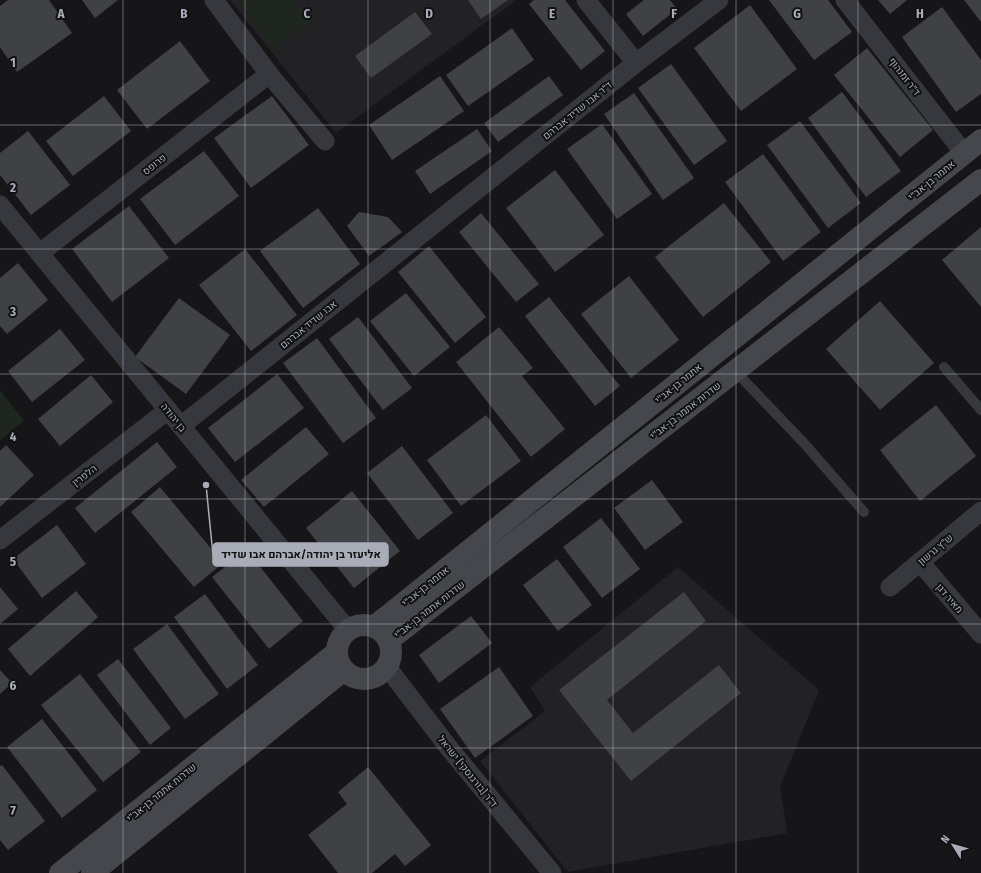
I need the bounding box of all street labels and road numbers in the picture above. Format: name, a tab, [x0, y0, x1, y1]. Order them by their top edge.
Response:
street label: ד"ר זמנהוף	[886, 55, 923, 98]
street label: ד"ר אבו שדיד אברהם	[541, 79, 615, 142]
street label: פרופס	[140, 152, 169, 178]
street label: אתמר בן-אב"י	[906, 158, 957, 203]
street label: אבו שדיד אברהם	[278, 298, 339, 351]
street label: אתמר בן-אב"י	[653, 361, 704, 406]
street label: שדרות אתמר בן-אב"י	[648, 379, 723, 442]
street label: בן יהודה	[158, 401, 189, 435]
street label: הלפרין	[70, 462, 99, 489]
street label: ש"ץ גרשון	[916, 532, 956, 568]
street label: אתמר בן-אב"י	[400, 564, 451, 609]
street label: שדרות אתמר בן-אב"י	[392, 578, 467, 641]
street label: מאיר דגן	[933, 582, 965, 616]
street label: ד"ר [בורגנסקי] ישראל	[435, 733, 500, 810]
street label: שדרות אתמר בן-אב"י	[124, 761, 199, 825]

